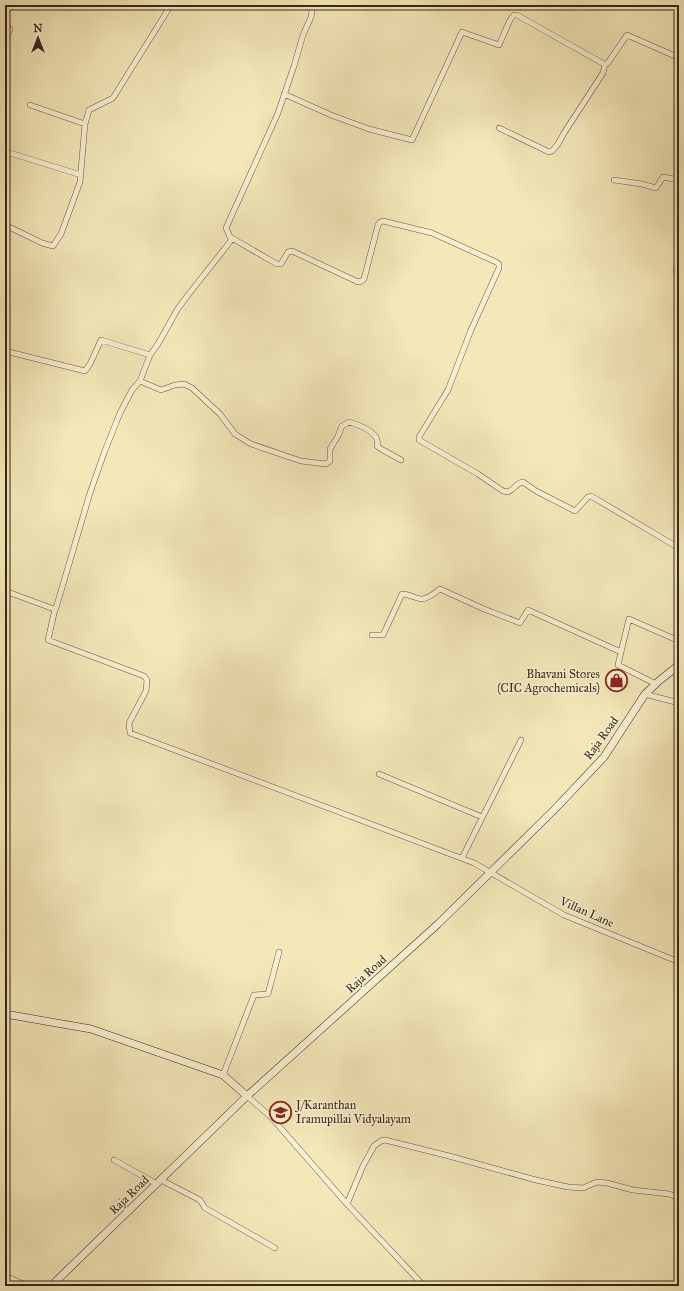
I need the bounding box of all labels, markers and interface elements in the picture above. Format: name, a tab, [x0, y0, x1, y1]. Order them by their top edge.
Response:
north arrow	[18, 18, 58, 58]
text: N	[33, 22, 43, 35]
place label: Bhavani Stores (CIC Agrochemicals)	[497, 667, 600, 696]
shop icon: Bhavani Stores (CIC Agrochemicals)	[603, 668, 629, 694]
street label: Raja Road	[581, 714, 621, 762]
street label: Villan Lane	[557, 893, 616, 930]
street label: Raja Road	[343, 952, 389, 996]
place label: J/Karanthan Iramupillai Vidyalayam	[294, 1098, 411, 1126]
school or university icon: J/Karanthan Iramupillai Vidyalayam	[267, 1099, 293, 1125]
street label: Raja Road	[106, 1173, 152, 1217]

